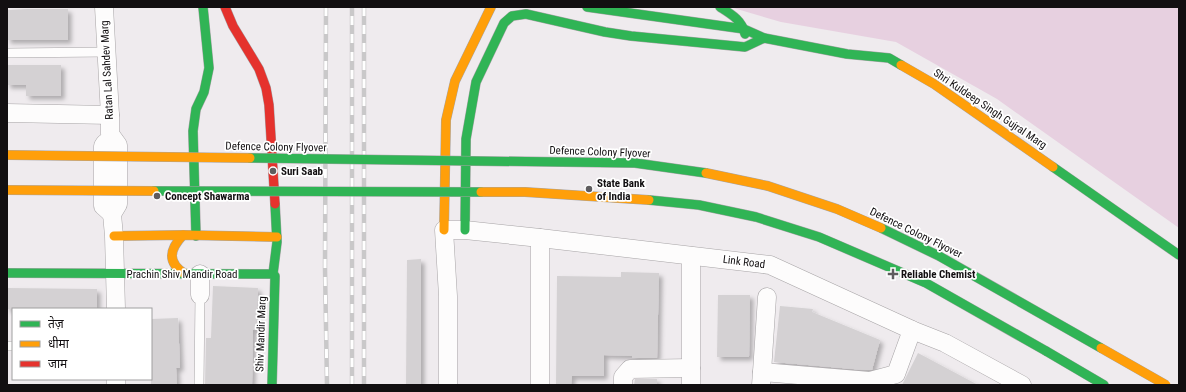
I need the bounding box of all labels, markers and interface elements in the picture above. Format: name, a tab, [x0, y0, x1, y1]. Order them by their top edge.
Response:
street label: Ratan Lal Sahdev Marg	[98, 20, 116, 120]
street label: Shri Kuldeep Singh Gujral Marg	[931, 66, 1049, 152]
street label: Defence Colony Flyover	[225, 140, 327, 154]
street label: Defence Colony Flyover	[549, 144, 651, 160]
place label: Suri Saab	[281, 165, 324, 178]
marker: Suri Saab	[268, 166, 278, 176]
place label: State Bank of India	[597, 177, 645, 203]
marker: State Bank of India	[584, 184, 594, 194]
place label: Concept Shawarma	[165, 190, 250, 203]
marker: Concept Shawarma	[152, 191, 162, 201]
street label: Defence Colony Flyover	[868, 205, 965, 261]
street label: Link Road	[722, 253, 766, 271]
street label: Prachin Shiv Mandir Road	[127, 268, 237, 281]
place label: Reliable Chemist	[901, 268, 976, 281]
marker: Reliable Chemist	[888, 269, 898, 279]
street label: Shiv Mandir Marg	[253, 296, 269, 372]
legend	[12, 308, 152, 380]
text: तेज़	[48, 316, 65, 331]
text: धीमा	[48, 336, 70, 351]
text: जाम	[48, 357, 68, 371]

